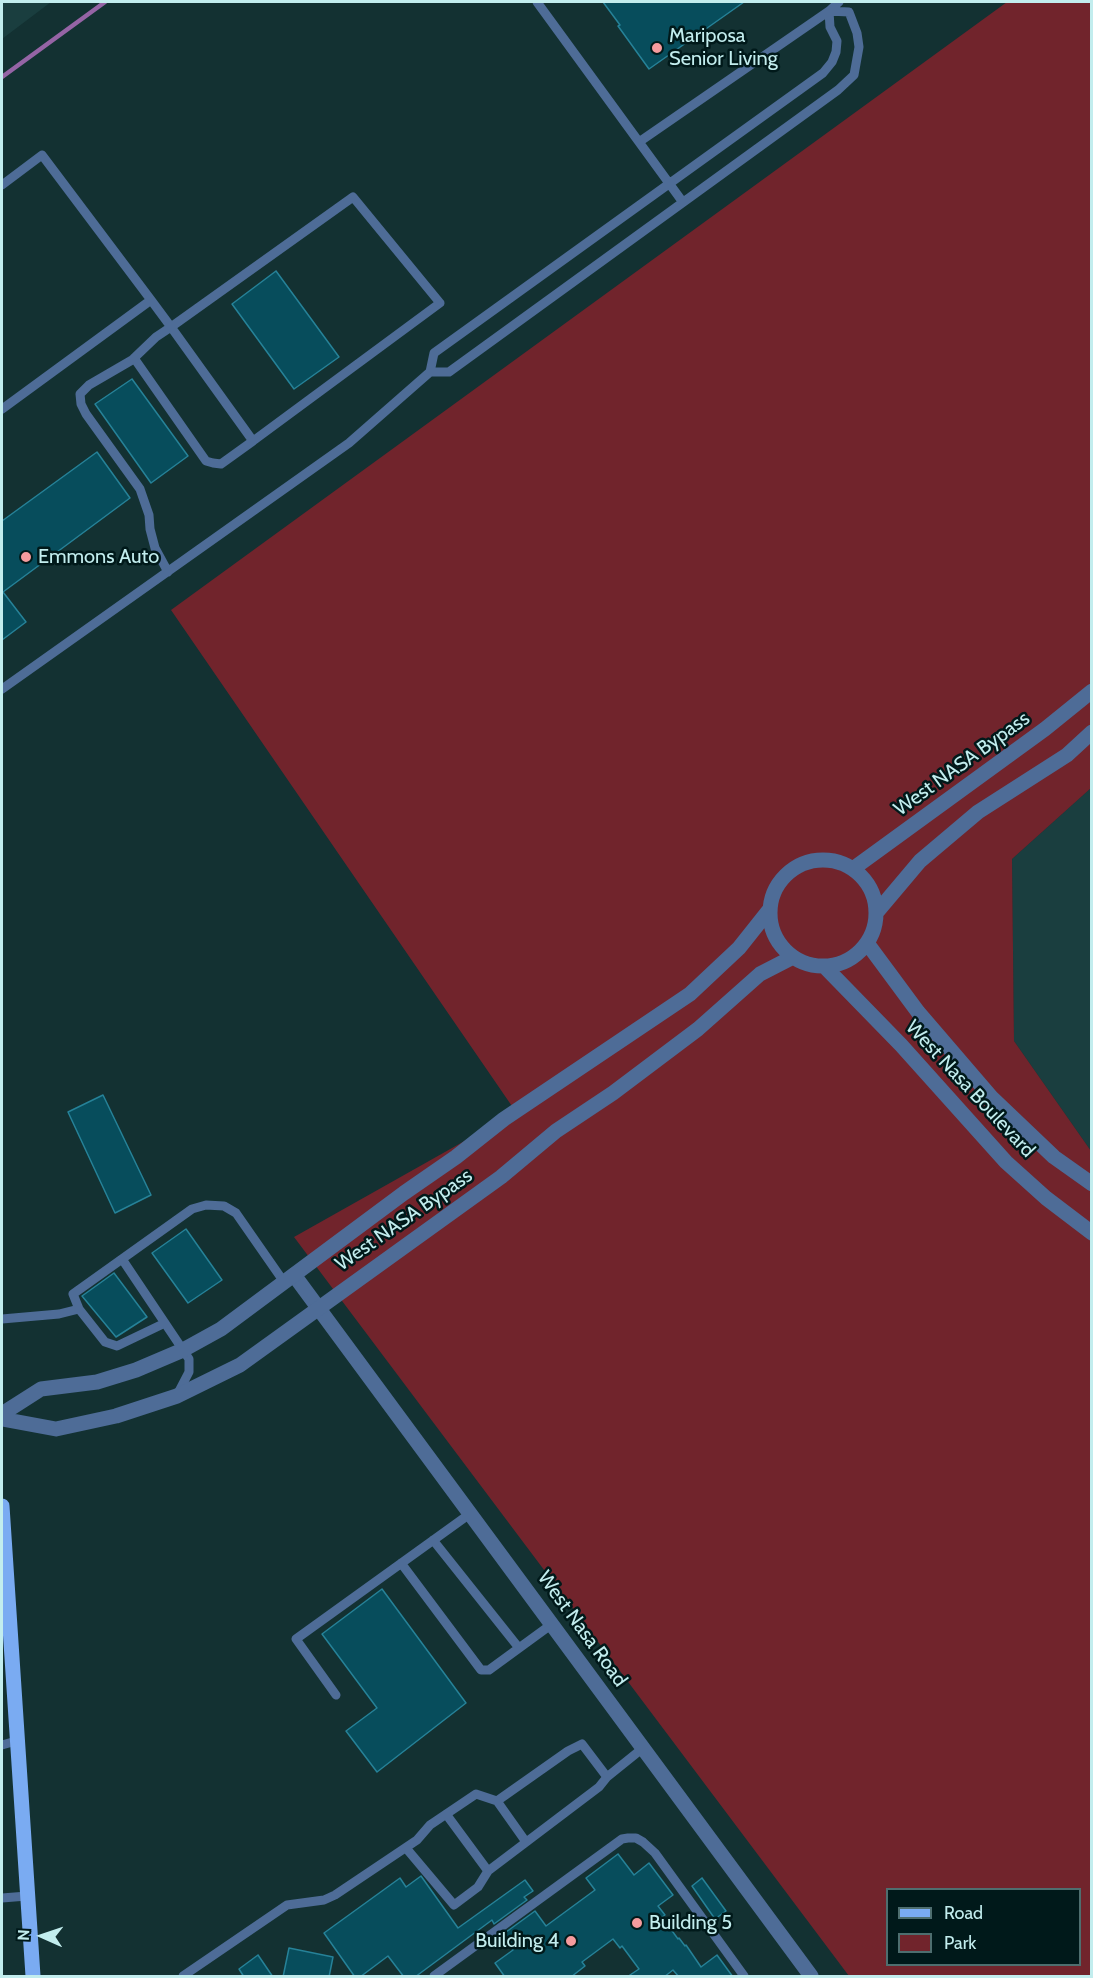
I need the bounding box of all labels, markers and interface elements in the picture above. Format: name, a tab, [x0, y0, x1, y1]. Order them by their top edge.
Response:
place label: Mariposa Senior Living	[669, 24, 778, 71]
marker: Mariposa Senior Living	[650, 41, 664, 55]
place label: Emmons Auto	[38, 545, 159, 569]
marker: Emmons Auto	[19, 550, 33, 564]
street label: West NASA Bypass	[890, 707, 1034, 821]
street label: West Nasa Boulevard	[900, 1016, 1040, 1162]
street label: West NASA Bypass	[331, 1164, 477, 1276]
street label: West Nasa Road	[532, 1566, 632, 1692]
legend	[886, 1888, 1081, 1966]
text: Road	[944, 1902, 983, 1924]
north arrow	[12, 1906, 72, 1966]
place label: Building 5	[649, 1911, 732, 1935]
marker: Building 5	[630, 1916, 644, 1930]
text: N	[14, 1929, 33, 1941]
place label: Building 4	[475, 1929, 559, 1953]
text: Park	[944, 1932, 976, 1954]
marker: Building 4	[564, 1934, 578, 1948]

